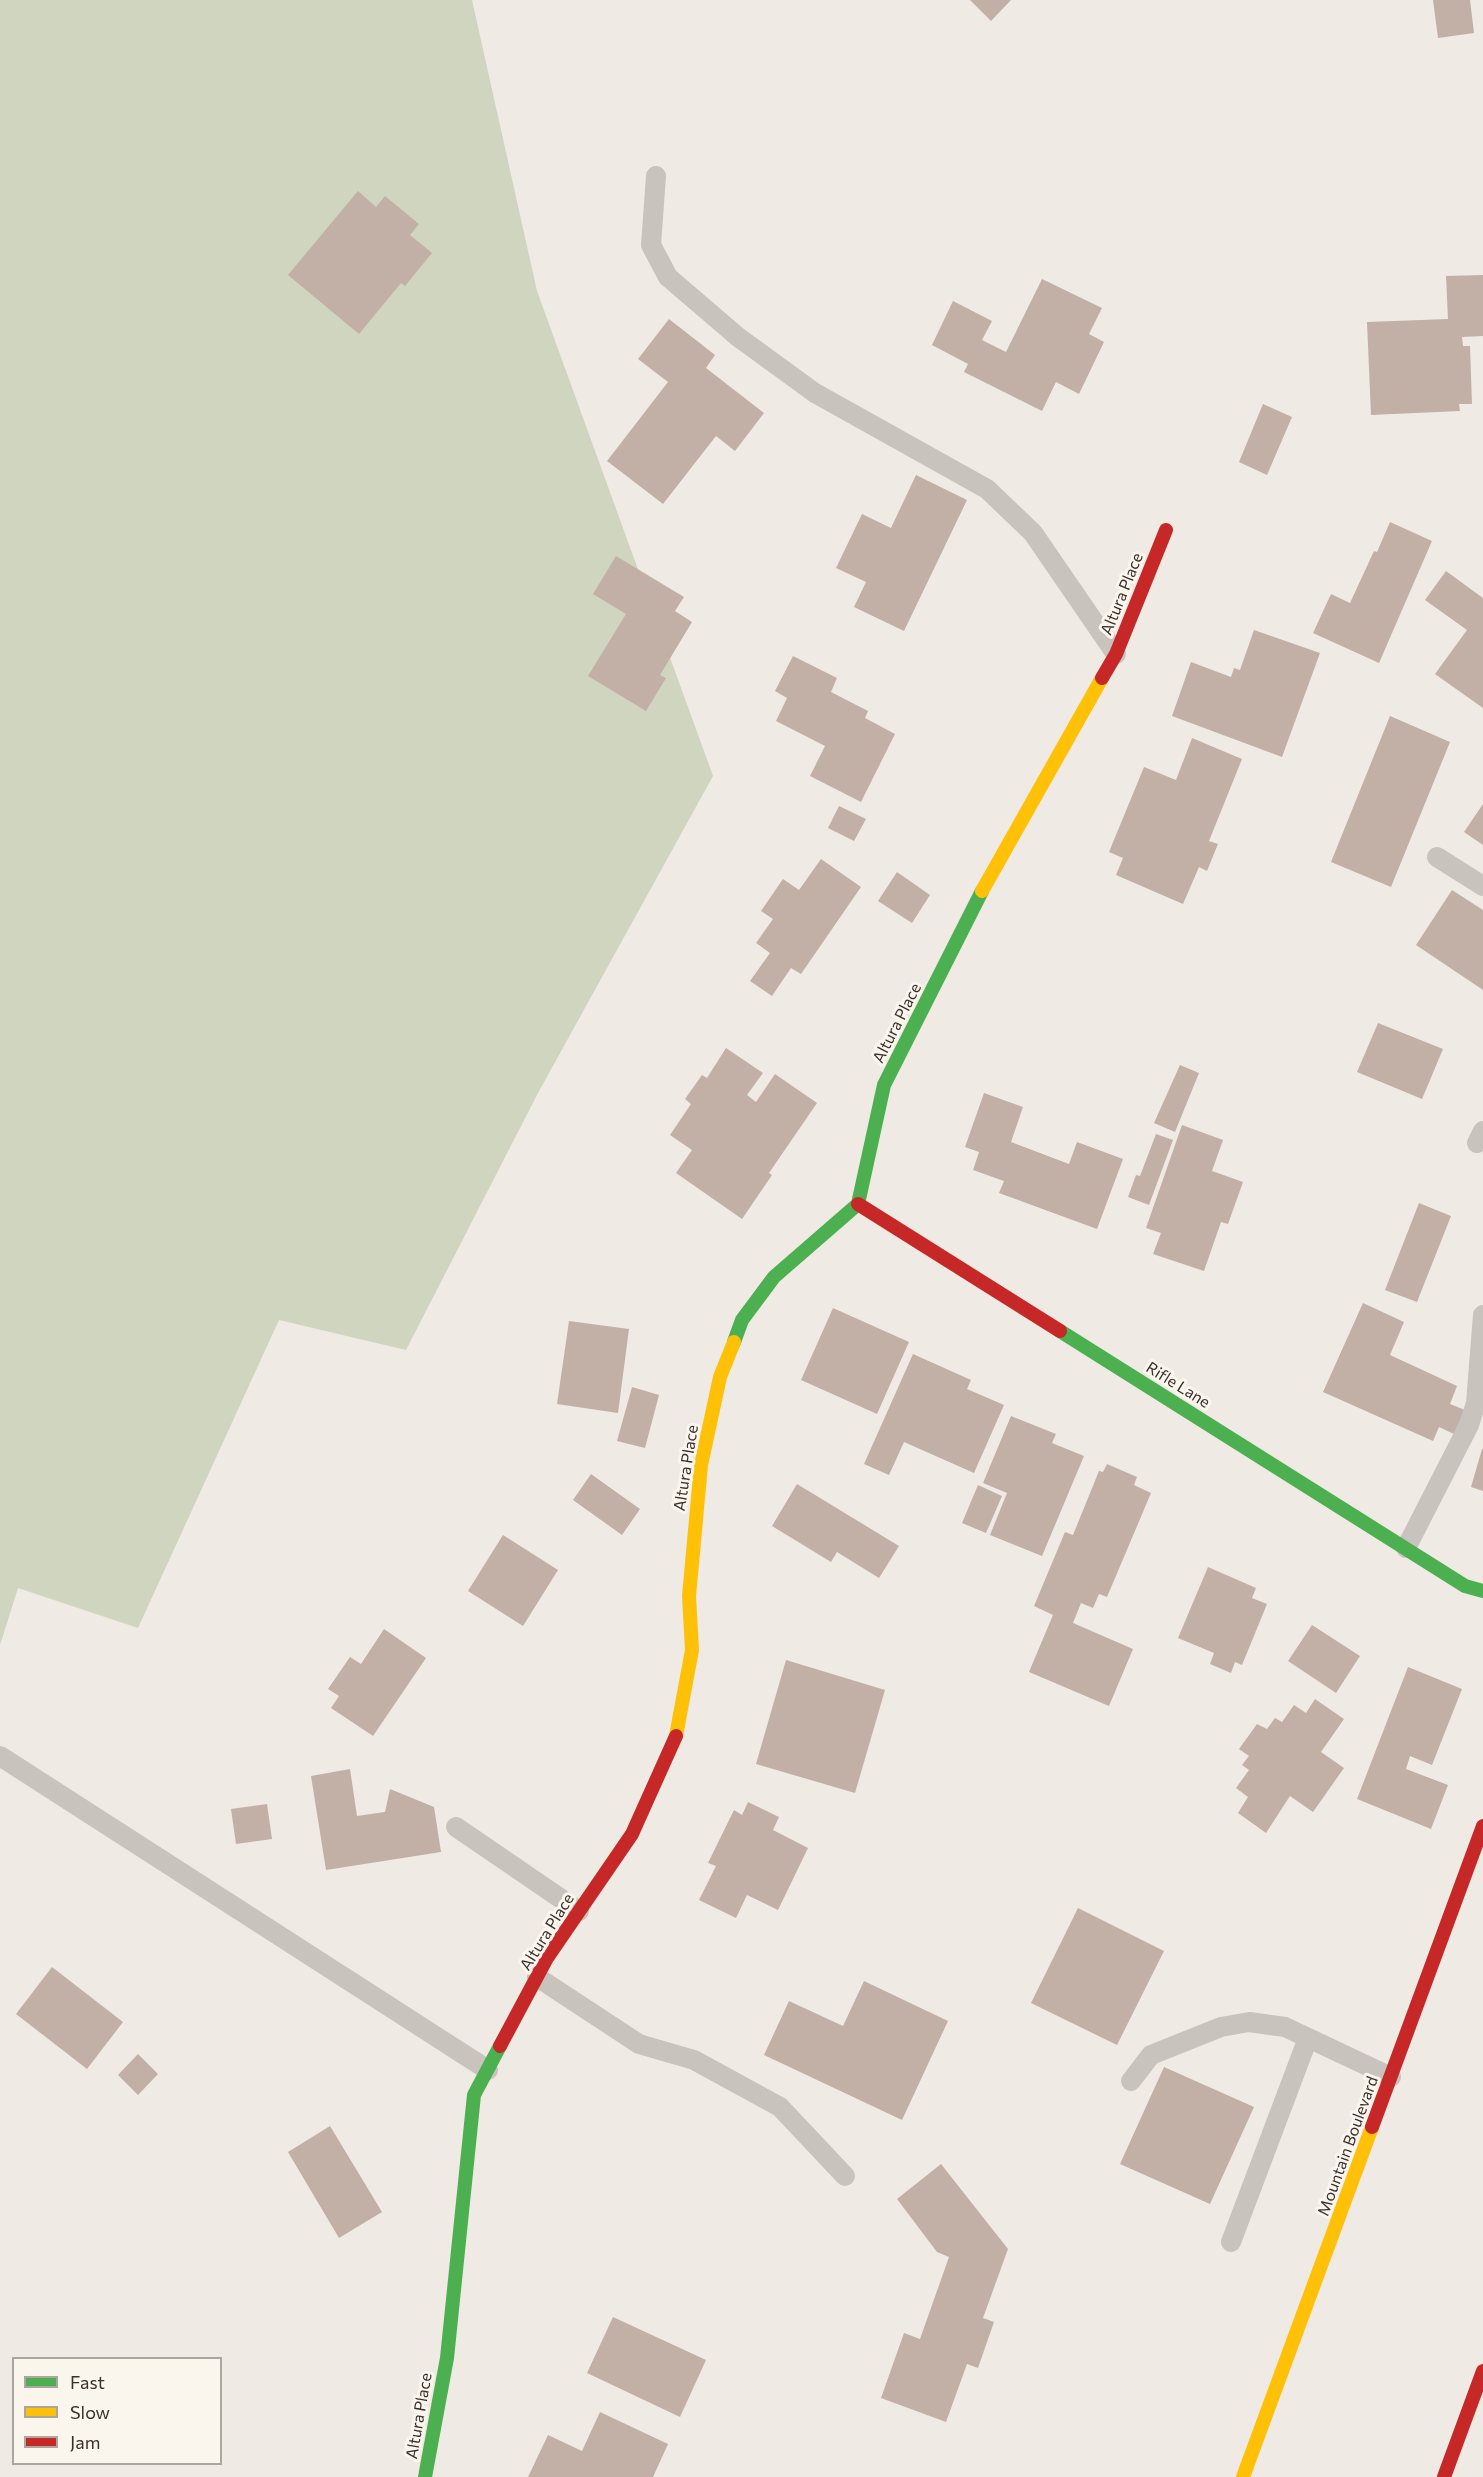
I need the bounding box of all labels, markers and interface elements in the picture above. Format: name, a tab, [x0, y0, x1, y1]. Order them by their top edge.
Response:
street label: Altura Place	[1097, 550, 1147, 638]
street label: Altura Place	[869, 980, 925, 1066]
street label: Rifle Lane	[1142, 1358, 1214, 1412]
street label: Altura Place	[670, 1423, 702, 1513]
street label: Altura Place	[516, 1890, 578, 1974]
street label: Mountain Boulevard	[1314, 2074, 1382, 2218]
legend	[12, 2357, 222, 2465]
text: Fast	[70, 2371, 105, 2393]
street label: Altura Place	[402, 2371, 436, 2461]
text: Slow	[70, 2401, 110, 2423]
text: Jam	[70, 2431, 100, 2453]

